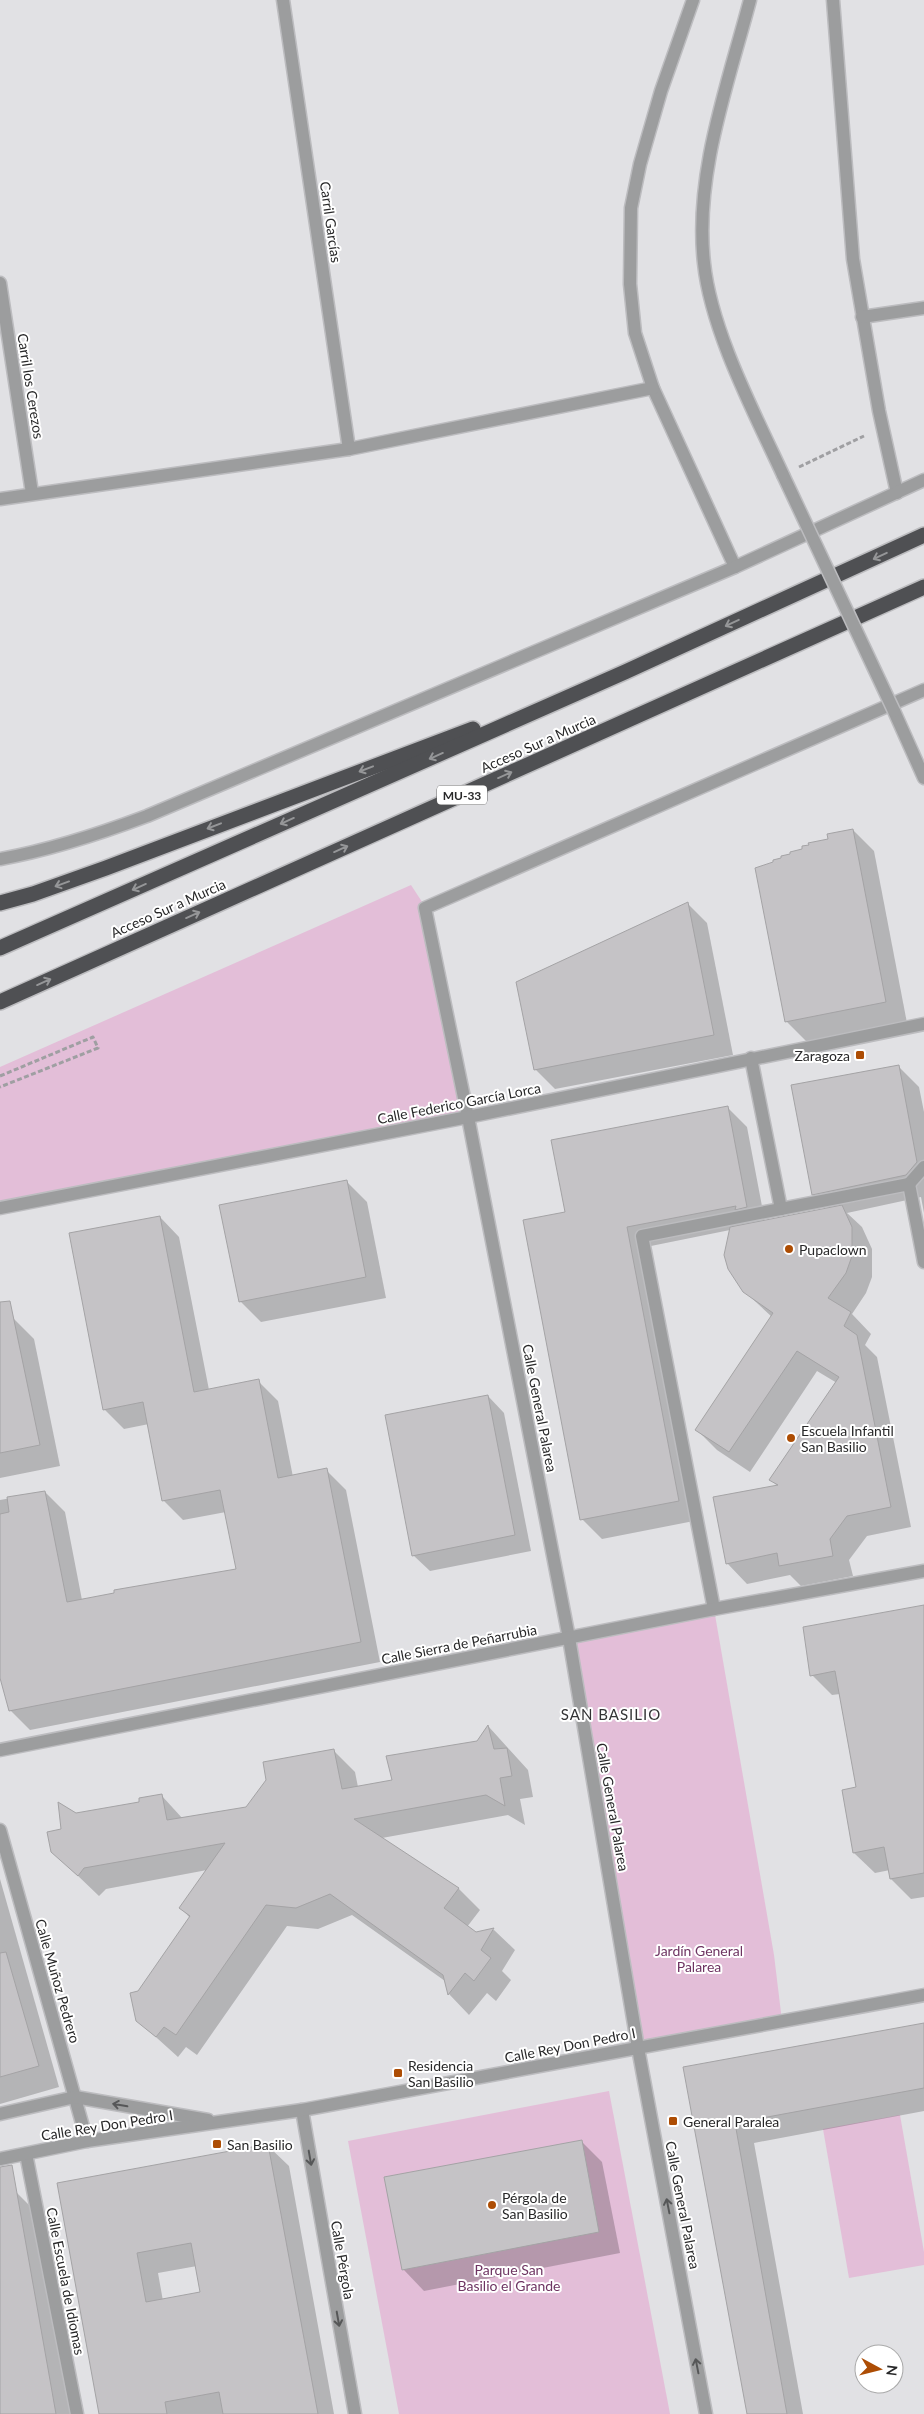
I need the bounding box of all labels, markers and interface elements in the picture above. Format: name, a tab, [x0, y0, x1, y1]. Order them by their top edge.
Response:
street label: Carril Garcías	[317, 180, 345, 264]
street label: Carril los Cerezos	[14, 332, 48, 440]
one-way arrow	[873, 551, 888, 561]
one-way arrow	[725, 619, 740, 628]
street label: Acceso Sur a Murcia	[478, 710, 598, 776]
one-way arrow	[429, 751, 444, 761]
one-way arrow	[359, 765, 374, 774]
one-way arrow	[497, 770, 512, 780]
road number: MU-33	[437, 786, 487, 804]
one-way arrow	[280, 817, 295, 827]
one-way arrow	[207, 822, 222, 831]
one-way arrow	[333, 843, 348, 853]
street label: Acceso Sur a Murcia	[108, 875, 228, 941]
one-way arrow	[55, 880, 70, 889]
one-way arrow	[132, 883, 147, 893]
one-way arrow	[185, 910, 200, 920]
one-way arrow	[37, 976, 52, 986]
place label: Zaragoza	[794, 1047, 850, 1064]
marker: Zaragoza	[854, 1049, 866, 1061]
street label: Calle Federico García Lorca	[376, 1079, 542, 1127]
place label: Pupaclown	[799, 1241, 867, 1258]
marker: Pupaclown	[783, 1243, 795, 1255]
street label: Calle General Palarea	[519, 1343, 561, 1473]
place label: Escuela Infantil San Basilio	[801, 1422, 894, 1455]
marker: Escuela Infantil San Basilio	[785, 1432, 797, 1444]
street label: Calle Sierra de Peñarrubia	[380, 1621, 538, 1667]
district label: SAN BASILIO	[561, 1705, 661, 1723]
street label: Calle General Palarea	[593, 1741, 633, 1873]
street label: Calle Muñoz Pedrero	[32, 1917, 84, 2045]
park label: Jardín General Palarea	[655, 1942, 743, 1975]
street label: Calle Rey Don Pedro I	[503, 2024, 637, 2066]
place label: Residencia San Basilio	[408, 2057, 474, 2090]
marker: Residencia San Basilio	[392, 2067, 404, 2079]
one-way arrow	[113, 2100, 129, 2110]
street label: Calle Rey Don Pedro I	[40, 2106, 174, 2144]
place label: General Paralea	[683, 2113, 779, 2130]
marker: General Paralea	[667, 2115, 679, 2127]
place label: San Basilio	[227, 2136, 293, 2153]
marker: San Basilio	[211, 2138, 223, 2150]
street label: Calle General Palarea	[662, 2140, 704, 2270]
one-way arrow	[306, 2150, 316, 2166]
place label: Pérgola de San Basilio	[502, 2189, 568, 2222]
marker: Pérgola de San Basilio	[486, 2199, 498, 2211]
one-way arrow	[662, 2199, 672, 2215]
street label: Calle Escuela de Idiomas	[43, 2206, 89, 2356]
street label: Calle Pérgola	[328, 2219, 358, 2301]
park label: Parque San Basilio el Grande	[458, 2261, 560, 2294]
one-way arrow	[334, 2310, 344, 2326]
north arrow	[854, 2344, 904, 2394]
one-way arrow	[692, 2358, 702, 2374]
text: N	[883, 2364, 901, 2377]

